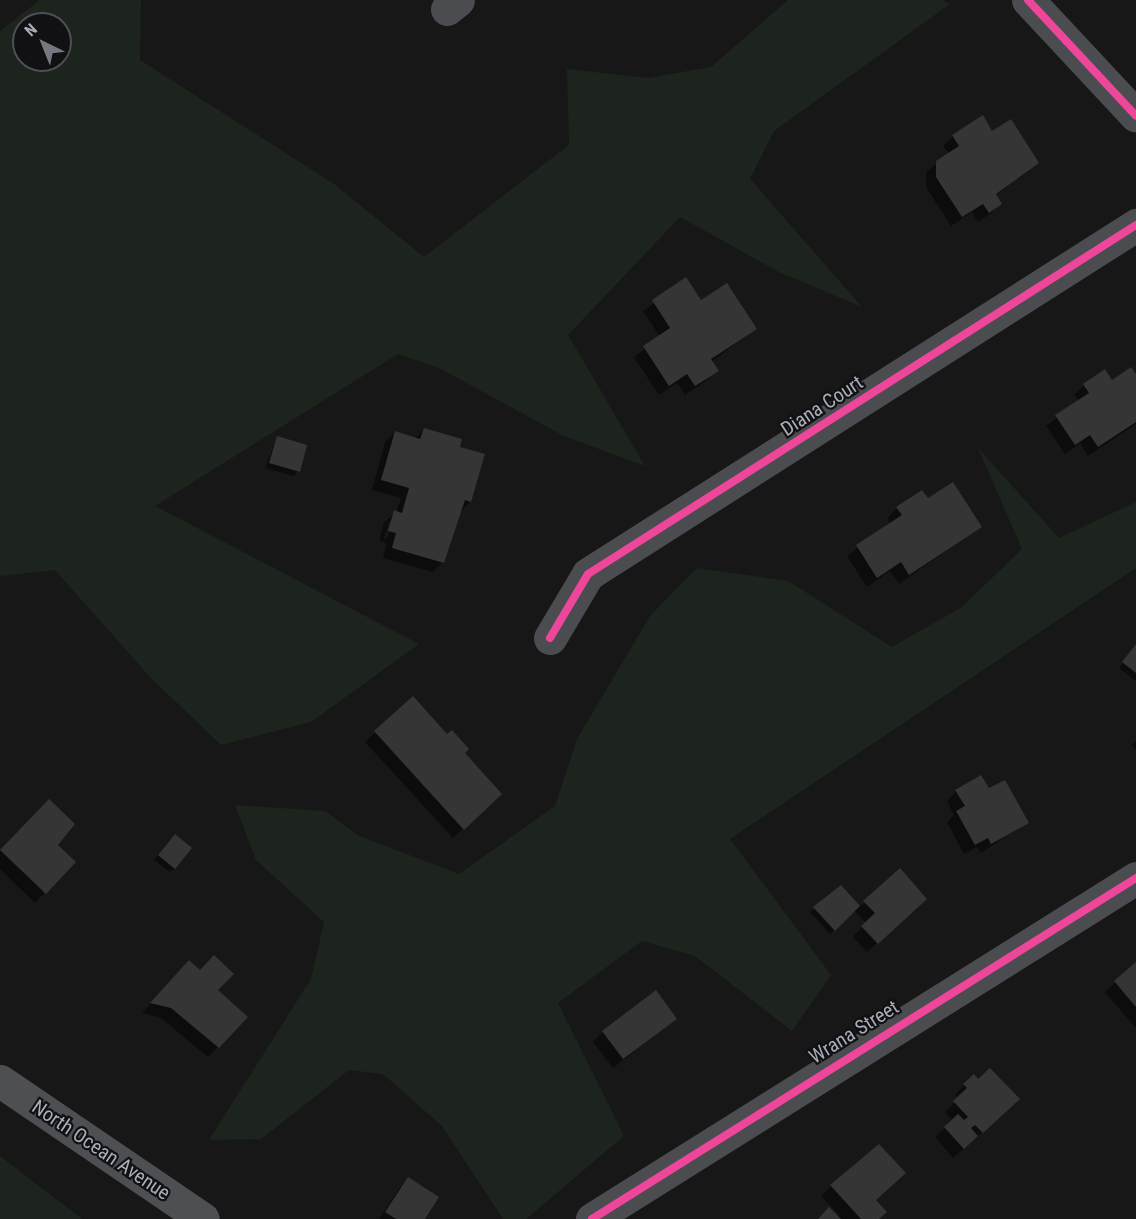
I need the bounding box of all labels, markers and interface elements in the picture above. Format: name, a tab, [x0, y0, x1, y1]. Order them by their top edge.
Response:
north arrow	[12, 12, 72, 72]
text: N	[21, 20, 41, 40]
street label: Diana Court	[776, 371, 868, 441]
street label: Wrana Street	[805, 995, 903, 1069]
street label: North Ocean Avenue	[27, 1095, 175, 1205]

